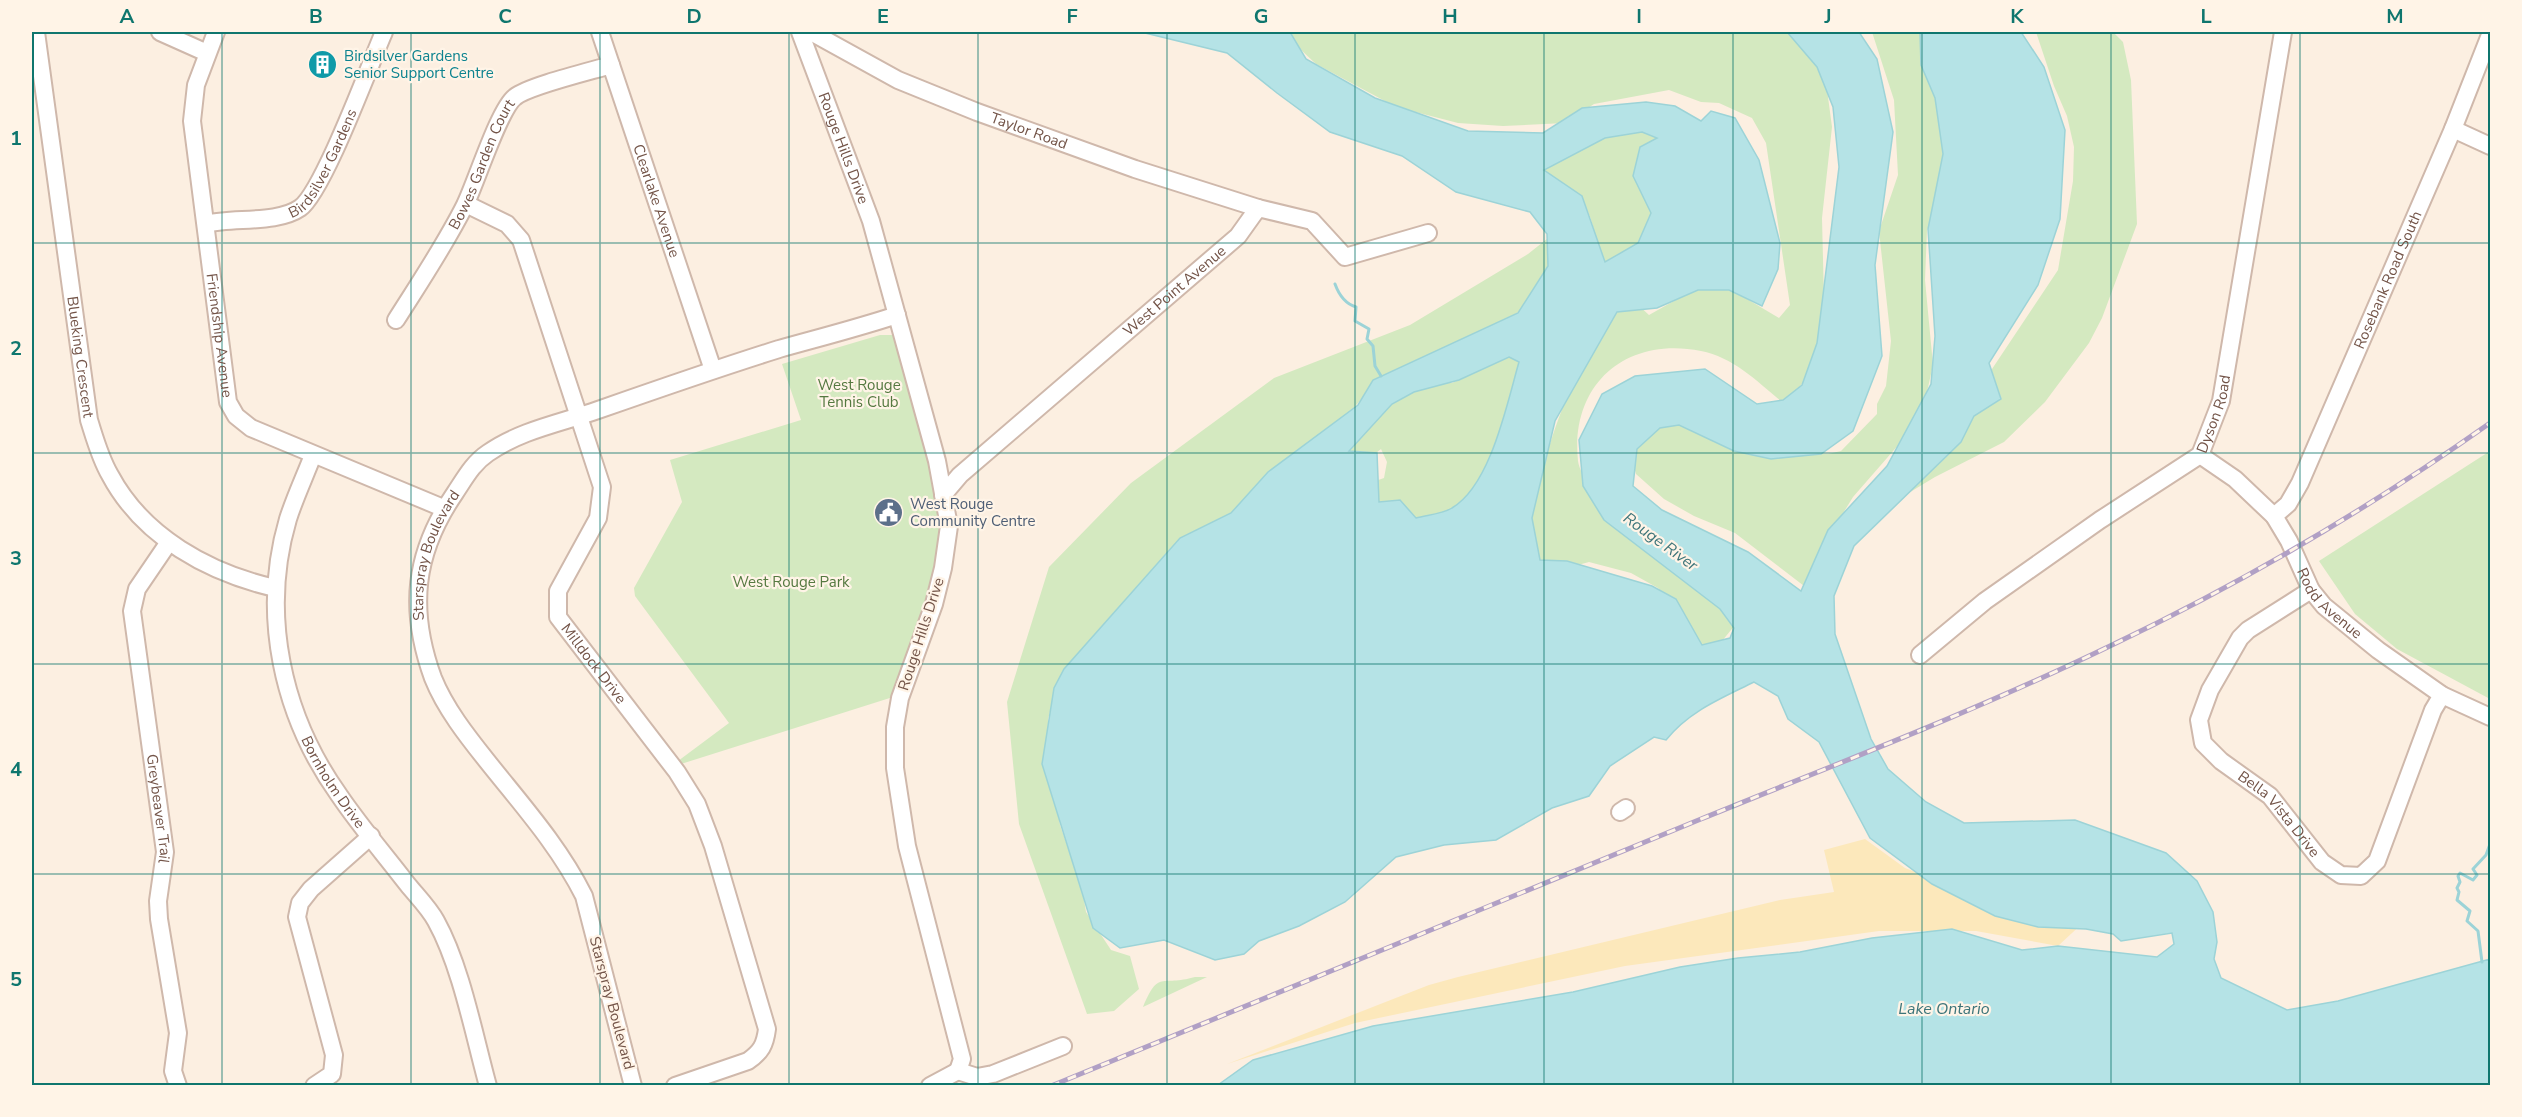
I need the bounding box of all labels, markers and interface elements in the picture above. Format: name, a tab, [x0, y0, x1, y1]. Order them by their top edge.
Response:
text: A	[120, 3, 135, 30]
text: B	[309, 3, 323, 30]
text: C	[498, 3, 512, 30]
text: D	[686, 3, 702, 30]
text: E	[877, 3, 889, 30]
text: F	[1066, 3, 1078, 30]
text: G	[1254, 3, 1268, 30]
text: H	[1442, 3, 1458, 30]
text: I	[1636, 3, 1642, 30]
text: J	[1823, 3, 1832, 30]
text: K	[2010, 3, 2024, 30]
text: L	[2200, 3, 2212, 30]
text: M	[2386, 3, 2404, 30]
place label: Birdsilver Gardens Senior Support Centre	[344, 46, 494, 83]
building icon: Birdsilver Gardens Senior Support Centre	[307, 49, 339, 81]
street label: Rouge Hills Drive	[814, 89, 874, 207]
street label: Bowes Garden Court	[444, 94, 520, 233]
street label: Birdsilver Gardens	[285, 106, 361, 223]
street label: Taylor Road	[988, 108, 1070, 154]
text: 1	[10, 125, 22, 152]
street label: Clearlake Avenue	[628, 141, 685, 260]
street label: Rosebank Road South	[2349, 208, 2426, 352]
street label: West Point Avenue	[1119, 241, 1230, 341]
street label: Friendship Avenue	[202, 272, 237, 399]
street label: Blueking Crescent	[62, 295, 99, 420]
text: 2	[10, 335, 22, 362]
street label: Dyson Road	[2192, 373, 2235, 456]
park label: West Rouge Tennis Club	[817, 375, 901, 412]
street label: Starspray Boulevard	[408, 486, 464, 621]
place label: West Rouge Community Centre	[910, 494, 1036, 531]
public building icon: West Rouge Community Centre	[873, 497, 905, 529]
water label: Rouge River	[1619, 507, 1703, 577]
text: 3	[10, 545, 22, 572]
street label: Rodd Avenue	[2292, 565, 2366, 643]
park label: West Rouge Park	[732, 572, 850, 592]
street label: Rouge Hills Drive	[893, 575, 949, 693]
street label: Milldock Drive	[557, 619, 631, 708]
street label: Bornholm Drive	[296, 733, 370, 832]
street label: Greybeaver Trail	[142, 753, 175, 865]
text: 4	[10, 756, 22, 783]
street label: Bella Vista Drive	[2234, 766, 2324, 861]
street label: Starspray Boulevard	[585, 934, 639, 1072]
text: 5	[10, 966, 22, 993]
water label: Lake Ontario	[1898, 998, 1990, 1020]

